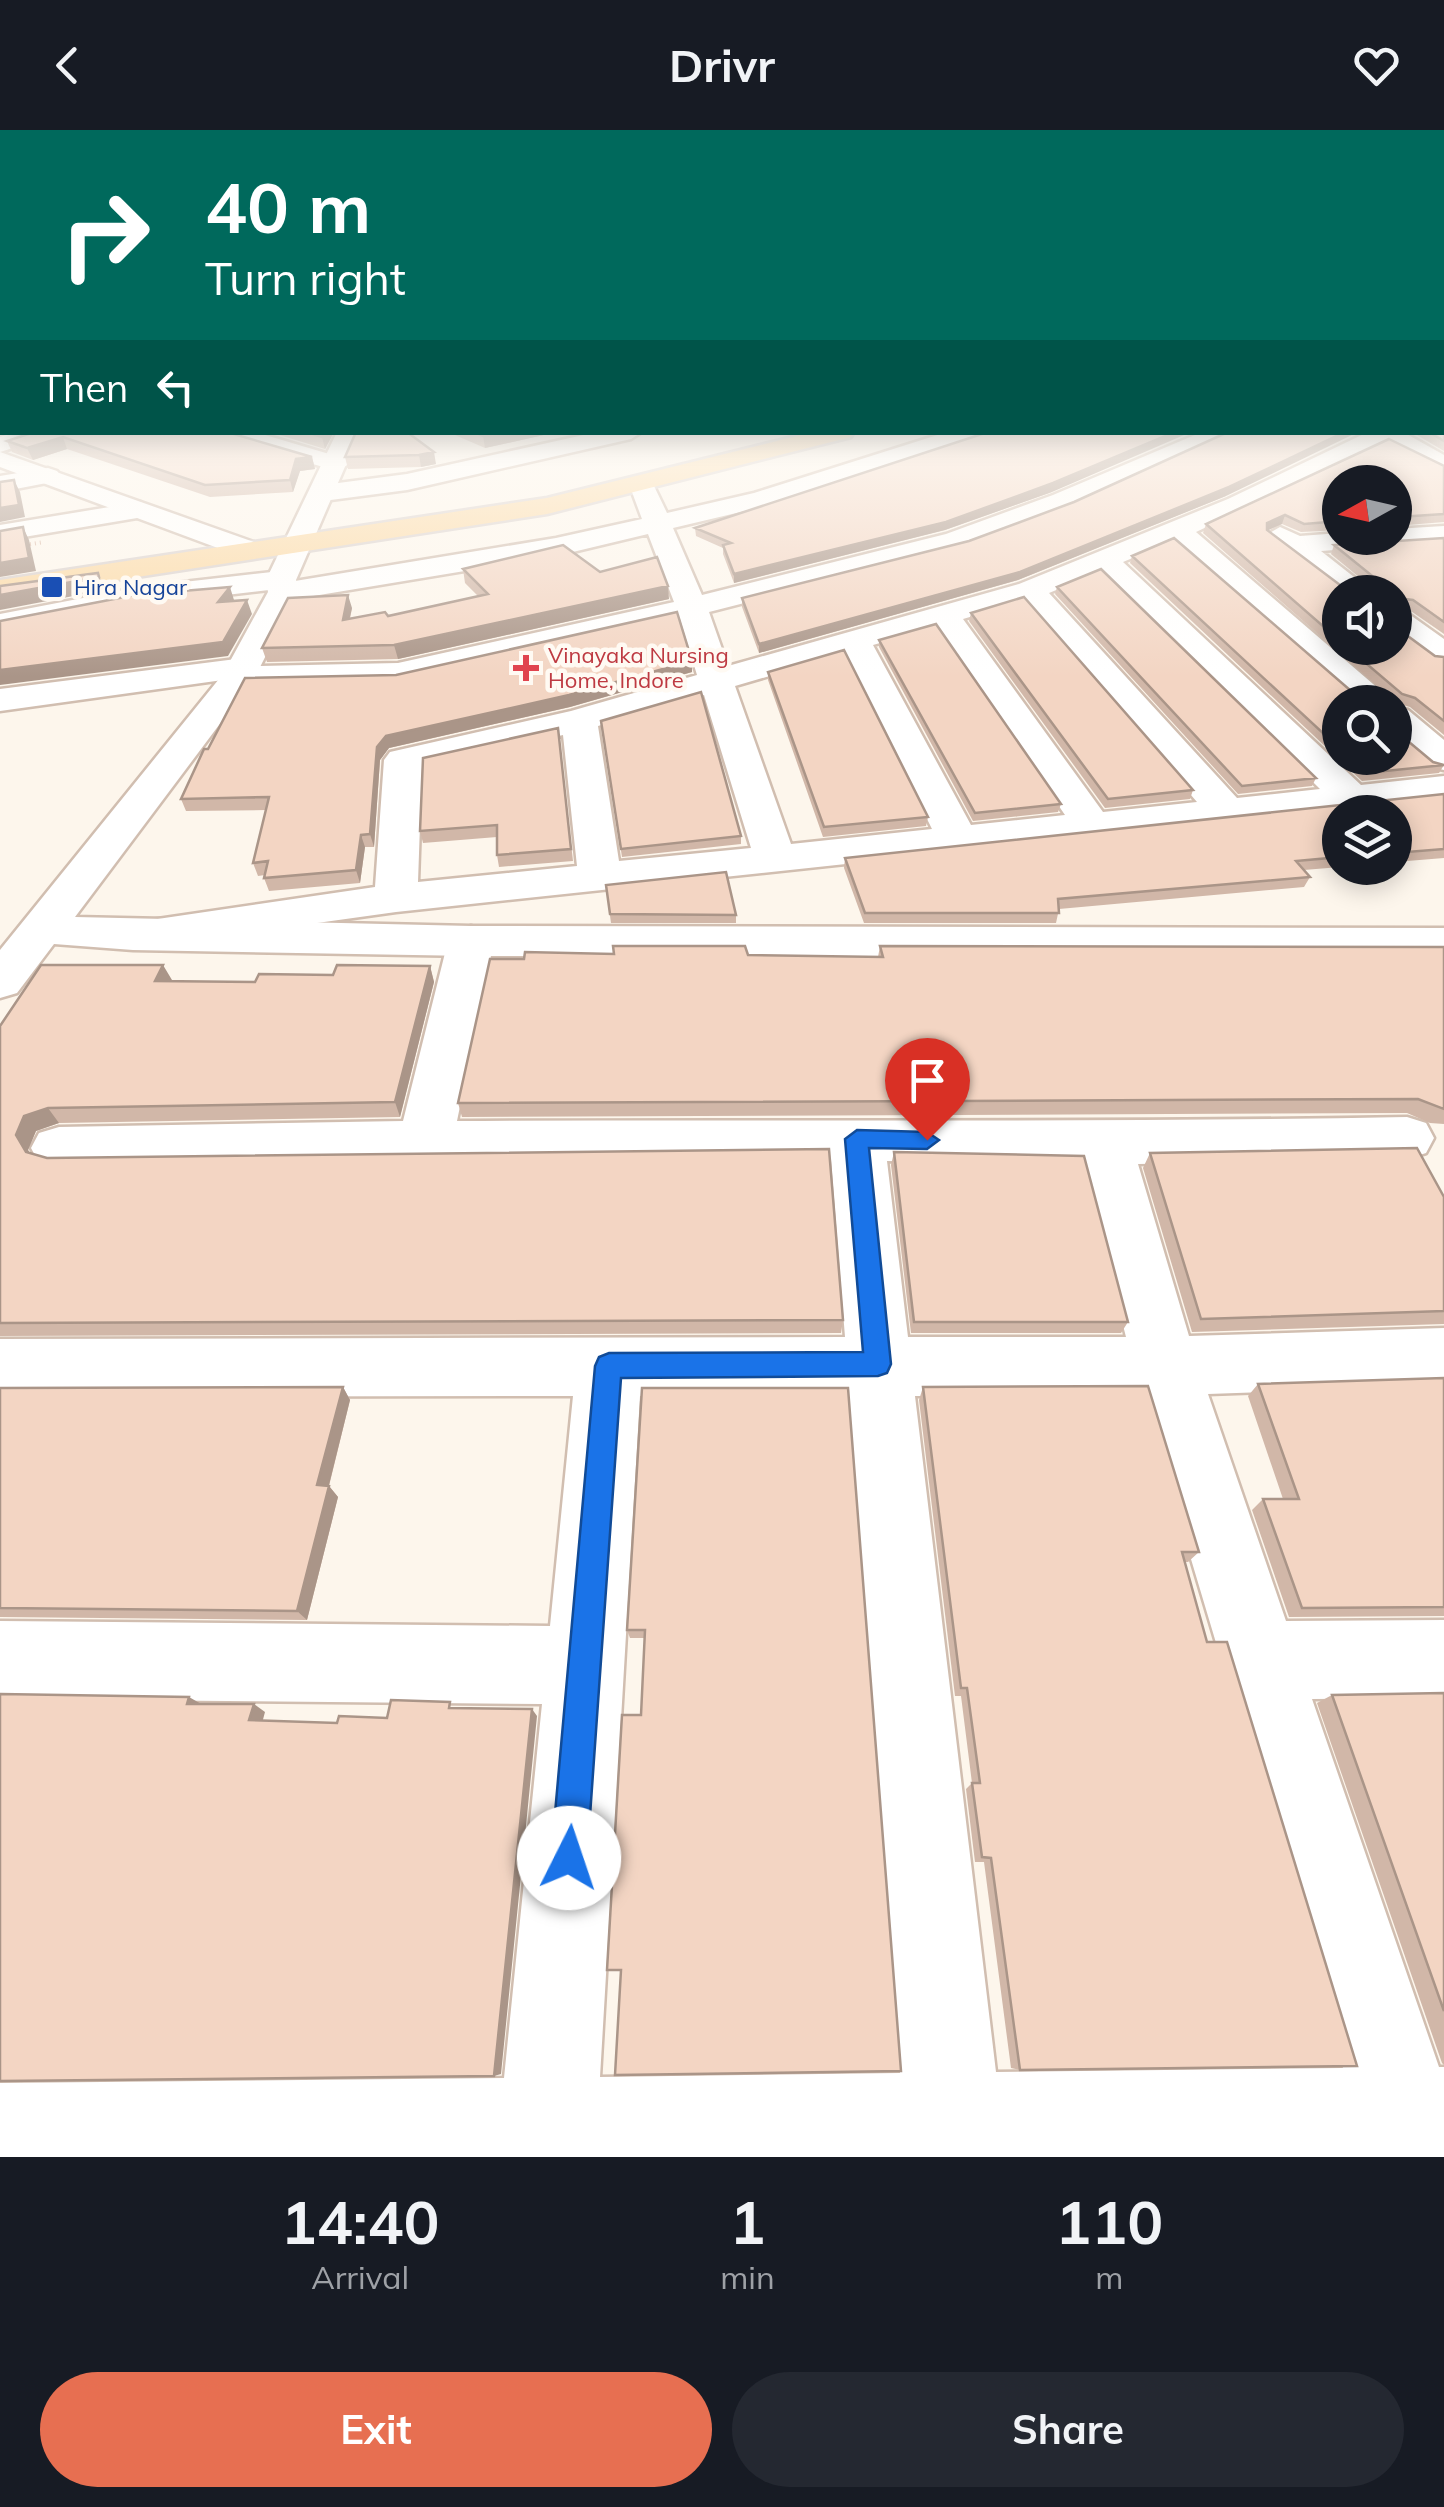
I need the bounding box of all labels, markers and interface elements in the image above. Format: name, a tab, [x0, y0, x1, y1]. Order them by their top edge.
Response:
text: Drivr	[669, 37, 775, 93]
icon: back	[40, 38, 95, 93]
icon: heart	[1349, 38, 1404, 93]
text: 40 m	[205, 163, 371, 251]
icon: right	[40, 170, 170, 300]
text: Turn right	[205, 250, 406, 306]
icon: left	[148, 360, 203, 415]
text: Then	[40, 364, 128, 412]
north arrow	[1322, 465, 1412, 555]
map controls	[1322, 465, 1412, 885]
place label: Hira Nagar	[74, 573, 187, 601]
marker: Hira Nagar	[39, 574, 65, 600]
button: sound	[1322, 575, 1412, 665]
place label: Vinayaka Nursing Home, Indore	[548, 641, 729, 694]
marker: Vinayaka Nursing Home, Indore	[513, 655, 539, 681]
button: search	[1322, 685, 1412, 775]
button: layers	[1322, 795, 1412, 885]
pin	[885, 1038, 970, 1141]
icon: arrive	[900, 1053, 955, 1108]
position arrow	[517, 1806, 621, 1910]
text: 14:40	[281, 2184, 440, 2259]
text: 1	[729, 2184, 765, 2259]
text: 110	[1055, 2184, 1163, 2259]
text: Arrival	[311, 2257, 409, 2297]
text: min	[720, 2257, 775, 2297]
text: m	[1095, 2257, 1123, 2297]
button: Exit	[40, 2372, 712, 2487]
button: Share	[732, 2372, 1404, 2487]

